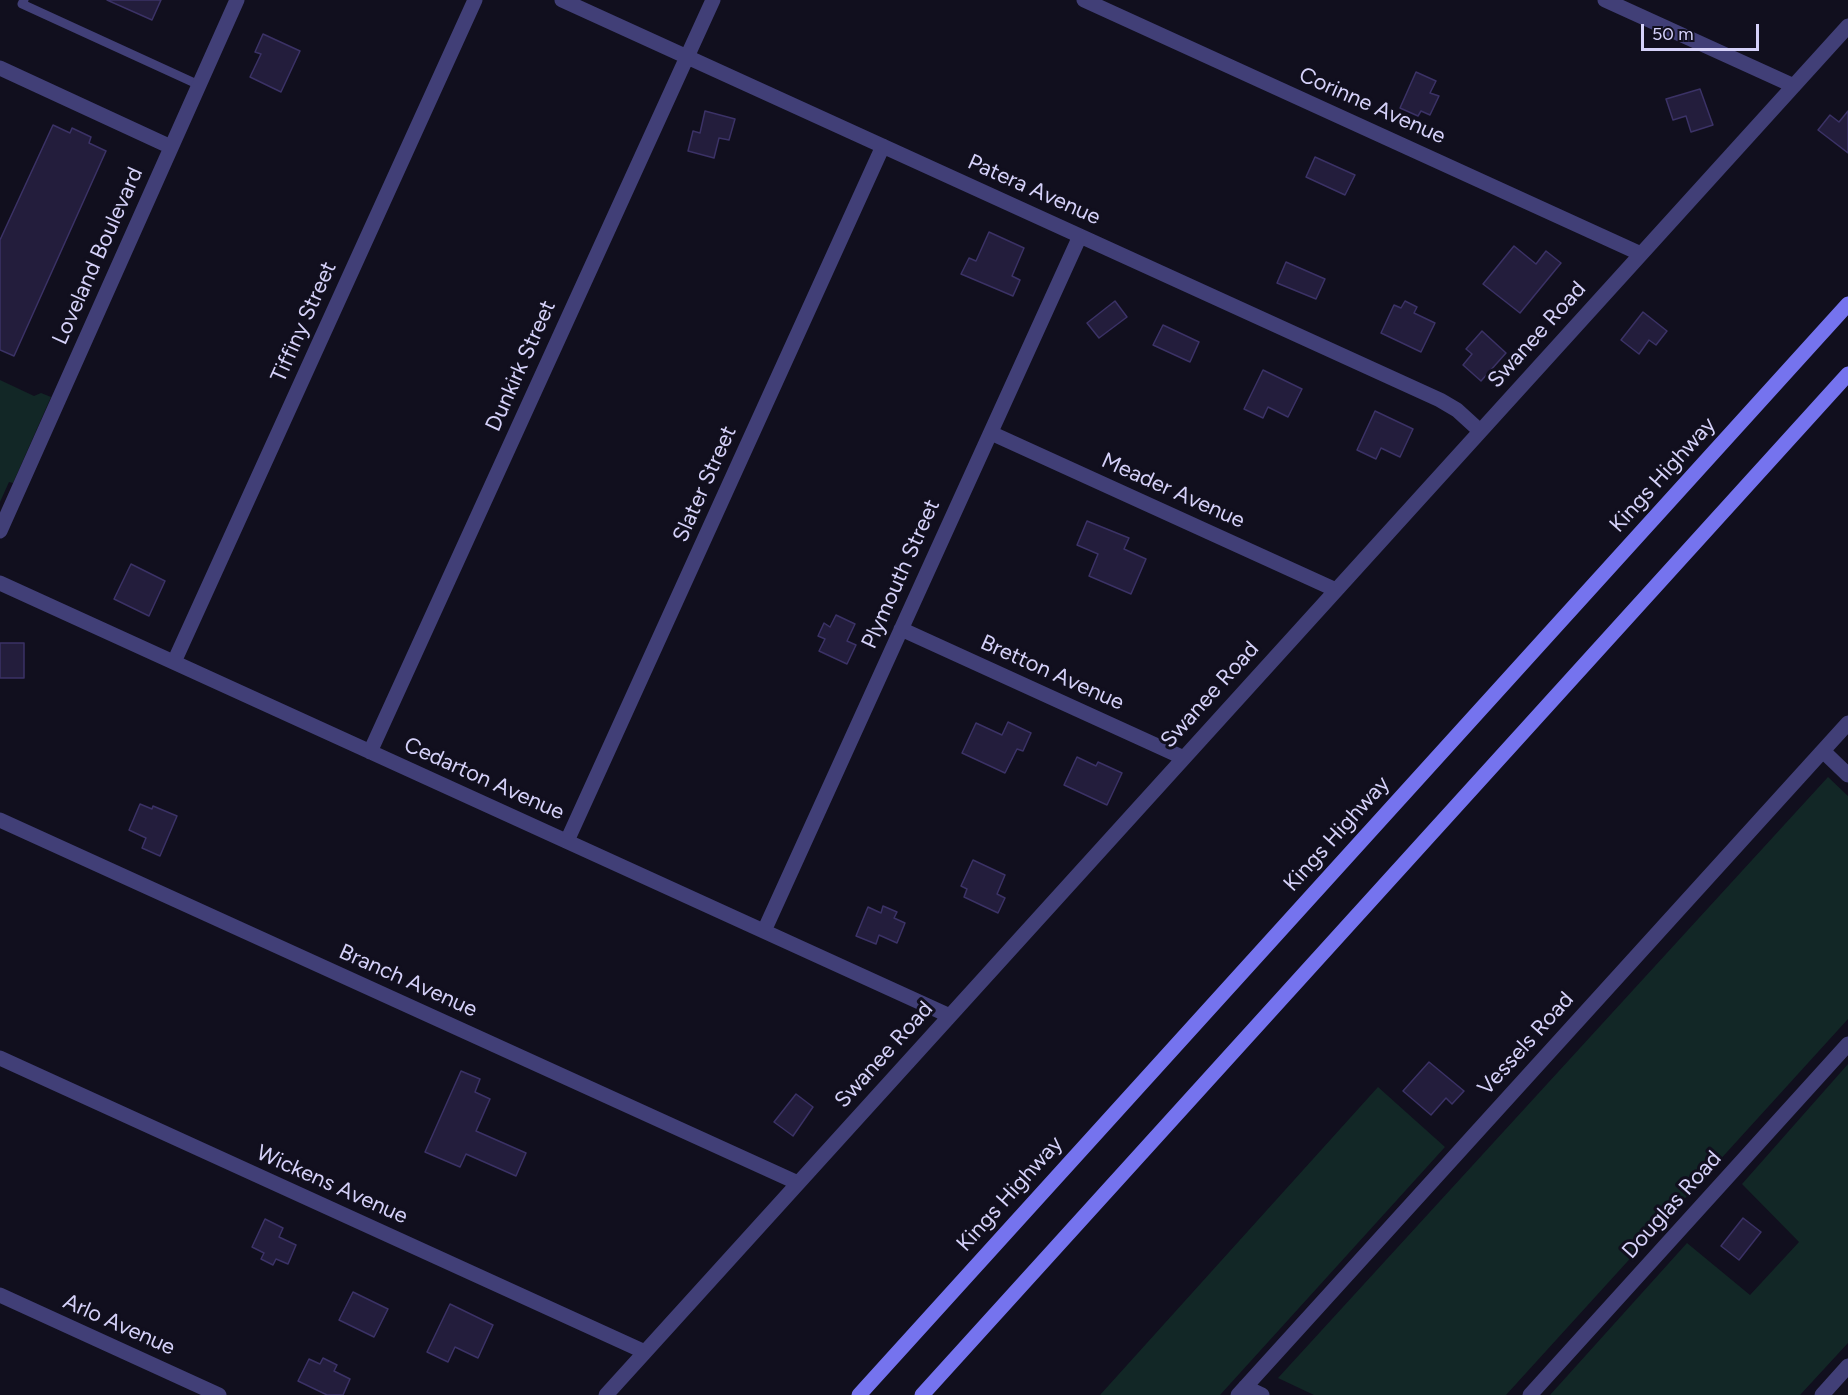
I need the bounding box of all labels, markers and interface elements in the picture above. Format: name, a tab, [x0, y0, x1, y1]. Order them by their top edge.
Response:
scale bar	[1644, 12, 1762, 50]
text: 50 m	[1652, 23, 1694, 45]
street label: Corinne Avenue	[1295, 62, 1449, 150]
street label: Patera Avenue	[964, 149, 1104, 231]
street label: Loveland Boulevard	[47, 163, 149, 349]
street label: Tiffiny Street	[266, 258, 342, 386]
street label: Swanee Road	[1482, 276, 1592, 394]
street label: Dunkirk Street	[480, 296, 562, 436]
street label: Kings Highway	[1604, 412, 1722, 538]
street label: Slater Street	[668, 422, 742, 546]
street label: Meader Avenue	[1097, 448, 1249, 534]
street label: Plymouth Street	[856, 495, 946, 653]
street label: Bretton Avenue	[976, 630, 1128, 716]
street label: Swanee Road	[1155, 636, 1265, 754]
street label: Cedarton Avenue	[400, 732, 568, 826]
street label: Kings Highway	[1278, 771, 1396, 897]
street label: Branch Avenue	[335, 939, 481, 1023]
street label: Vessels Road	[1473, 987, 1579, 1101]
street label: Swanee Road	[829, 996, 939, 1114]
street label: Kings Highway	[951, 1131, 1069, 1257]
street label: Wickens Avenue	[252, 1140, 412, 1230]
street label: Douglas Road	[1617, 1146, 1727, 1264]
street label: Arlo Avenue	[59, 1289, 179, 1361]

